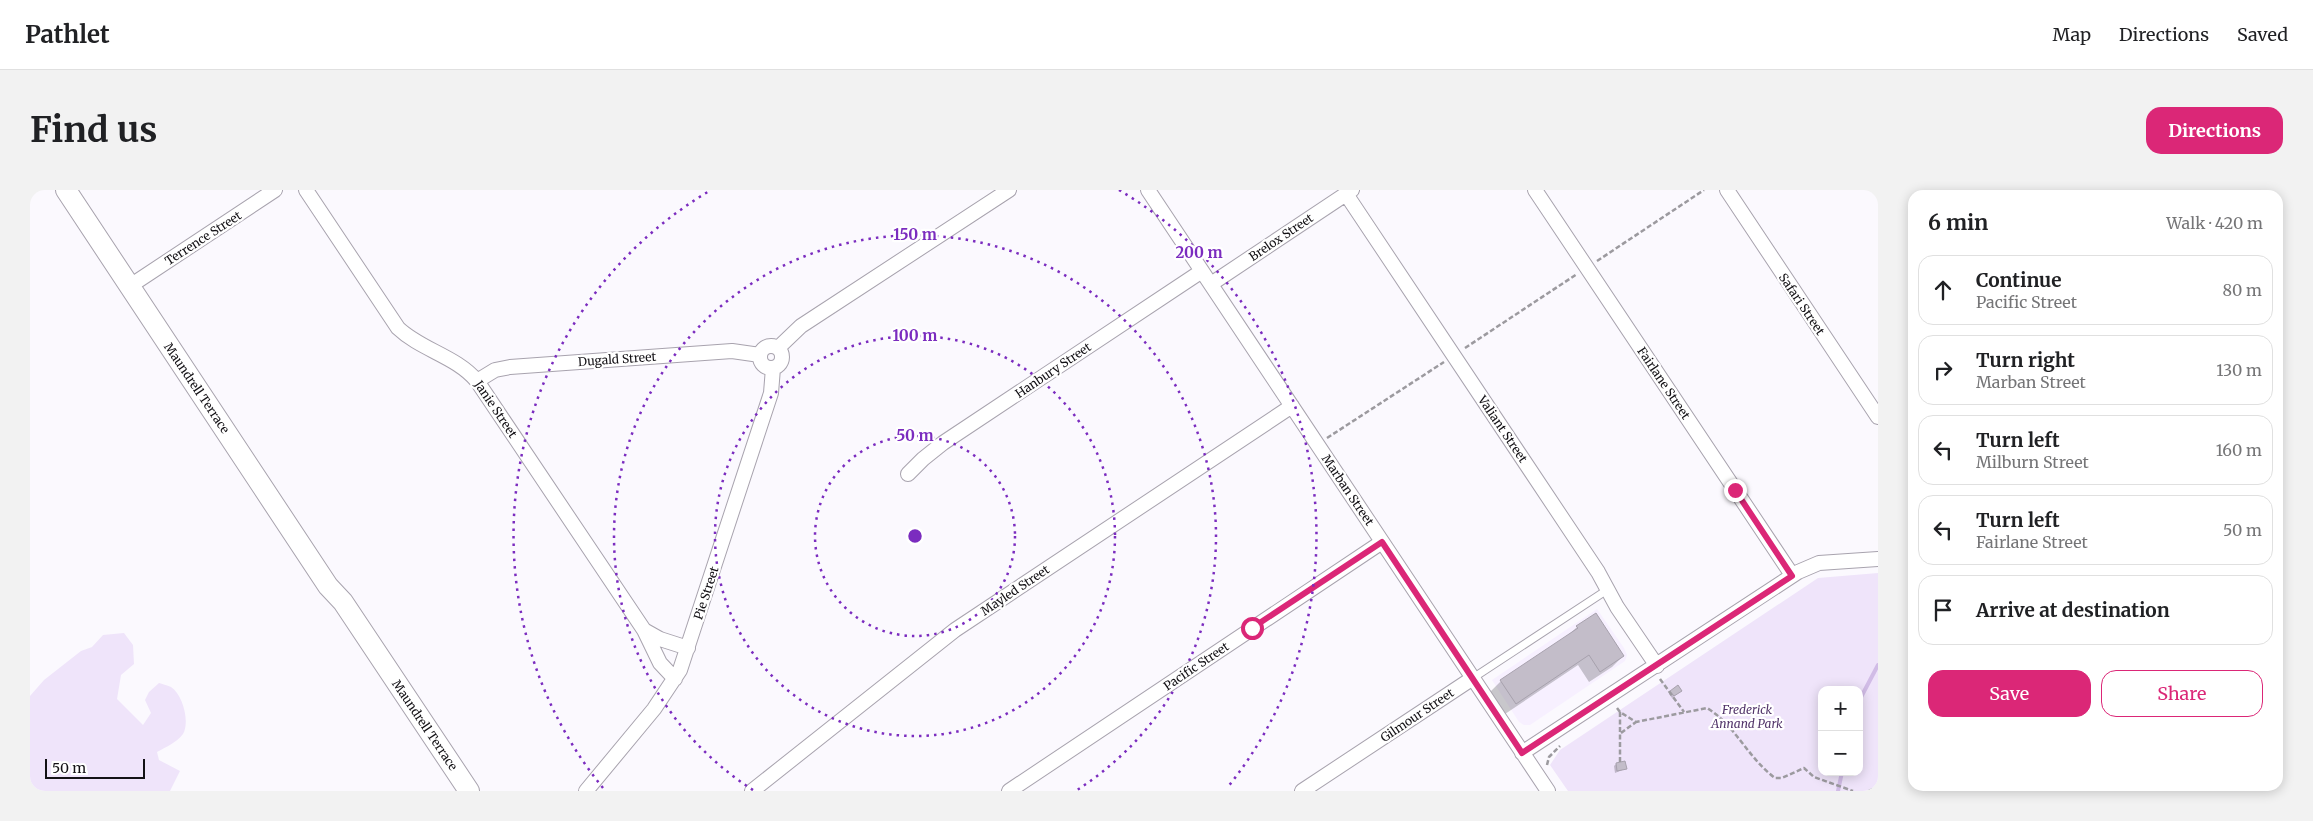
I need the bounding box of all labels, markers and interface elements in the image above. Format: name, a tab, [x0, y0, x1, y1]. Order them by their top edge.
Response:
text: Pathlet	[25, 19, 110, 50]
text: Map	[2053, 23, 2091, 46]
text: Directions	[2119, 23, 2209, 46]
text: Saved	[2237, 23, 2288, 46]
button: Directions	[2146, 107, 2283, 154]
text: Find us	[30, 108, 157, 152]
street label: Terrence Street	[162, 207, 244, 268]
text: 6 min	[1928, 209, 1988, 236]
street label: Brelox Street	[1246, 210, 1316, 264]
text: Walk · 420 m	[2166, 213, 2263, 233]
text: 150 m	[893, 225, 937, 244]
text: 200 m	[1175, 243, 1223, 262]
text: Continue	[1976, 268, 2062, 292]
street label: Safari Street	[1776, 270, 1828, 338]
icon: ahead	[1929, 276, 1957, 304]
text: 80 m	[2223, 280, 2262, 300]
text: Pacific Street	[1976, 292, 2077, 312]
text: 100 m	[893, 326, 937, 345]
street label: Hanbury Street	[1012, 339, 1094, 401]
street label: Maundrell Terrace	[161, 340, 233, 436]
street label: Fairlane Street	[1634, 344, 1694, 422]
text: Turn right	[1976, 348, 2075, 372]
street label: Dugald Street	[577, 349, 657, 369]
icon: right	[1929, 356, 1957, 384]
text: 130 m	[2216, 360, 2262, 380]
text: Marban Street	[1976, 372, 2086, 392]
street label: Janie Street	[471, 377, 521, 441]
street label: Valiant Street	[1475, 392, 1531, 466]
text: 50 m	[896, 426, 934, 445]
text: Turn left	[1976, 428, 2060, 452]
icon: left	[1929, 436, 1957, 464]
text: 160 m	[2216, 440, 2262, 460]
street label: Marban Street	[1319, 452, 1377, 529]
text: Milburn Street	[1976, 452, 2089, 472]
route end	[1724, 479, 1747, 502]
text: Turn left	[1976, 508, 2060, 532]
icon: left	[1929, 516, 1957, 544]
text: 50 m	[2223, 520, 2262, 540]
centre of rings	[906, 527, 924, 545]
text: Fairlane Street	[1976, 532, 2088, 552]
street label: Mayled Street	[978, 561, 1052, 618]
street label: Pie Street	[690, 564, 722, 621]
icon: arrive	[1929, 596, 1957, 624]
text: Arrive at destination	[1976, 598, 2170, 622]
route start	[1241, 617, 1264, 640]
street label: Pacific Street	[1160, 638, 1232, 693]
button: Save	[1928, 670, 2091, 717]
button: Share	[2101, 670, 2263, 717]
street label: Maundrell Terrace	[389, 677, 461, 773]
street label: Gilmour Street	[1378, 685, 1457, 745]
map controls	[1818, 686, 1863, 776]
button: +	[1818, 686, 1863, 731]
park label: Frederick Annand Park	[1710, 702, 1783, 731]
button: −	[1818, 731, 1863, 776]
scale bar	[45, 756, 145, 779]
text: 50 m	[52, 759, 86, 777]

